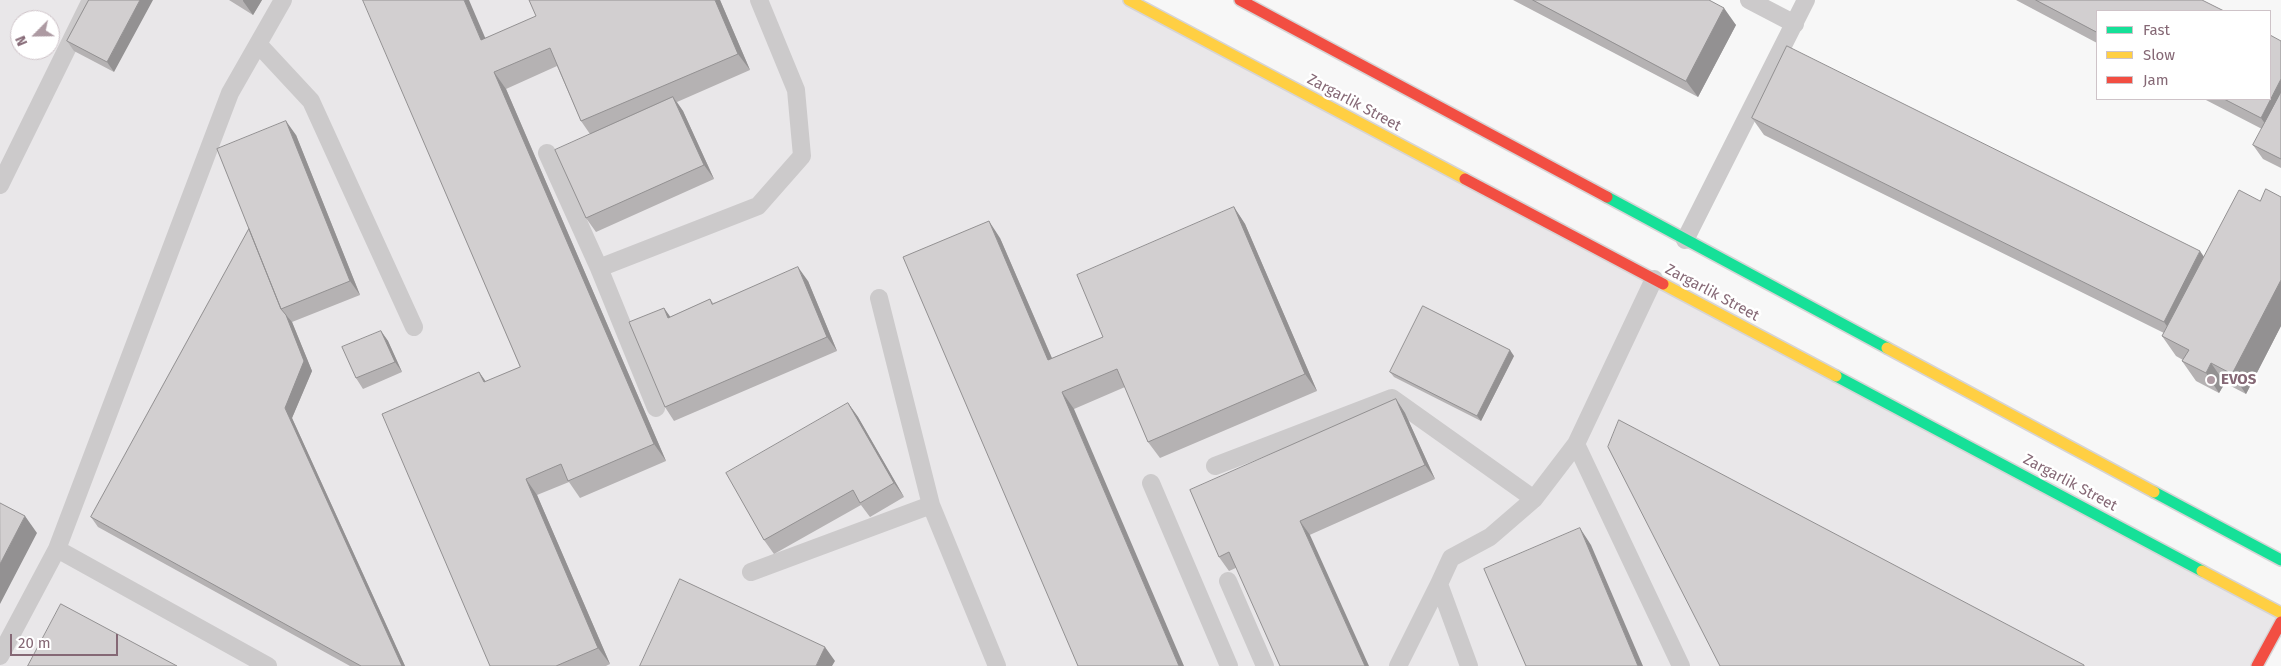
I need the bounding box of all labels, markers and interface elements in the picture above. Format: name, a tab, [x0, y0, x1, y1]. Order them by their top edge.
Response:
north arrow	[10, 10, 60, 60]
legend	[2096, 10, 2271, 100]
text: Fast	[2143, 21, 2170, 39]
text: N	[12, 33, 31, 48]
text: Slow	[2143, 46, 2175, 64]
street label: Zargarlik Street	[1304, 71, 1404, 135]
text: Jam	[2143, 71, 2169, 89]
street label: Zargarlik Street	[1662, 261, 1762, 325]
place label: EVOS	[2221, 371, 2256, 389]
marker: EVOS	[2205, 374, 2217, 386]
street label: Zargarlik Street	[2020, 451, 2120, 515]
scale bar	[12, 624, 120, 656]
text: 20 m	[18, 634, 51, 652]

